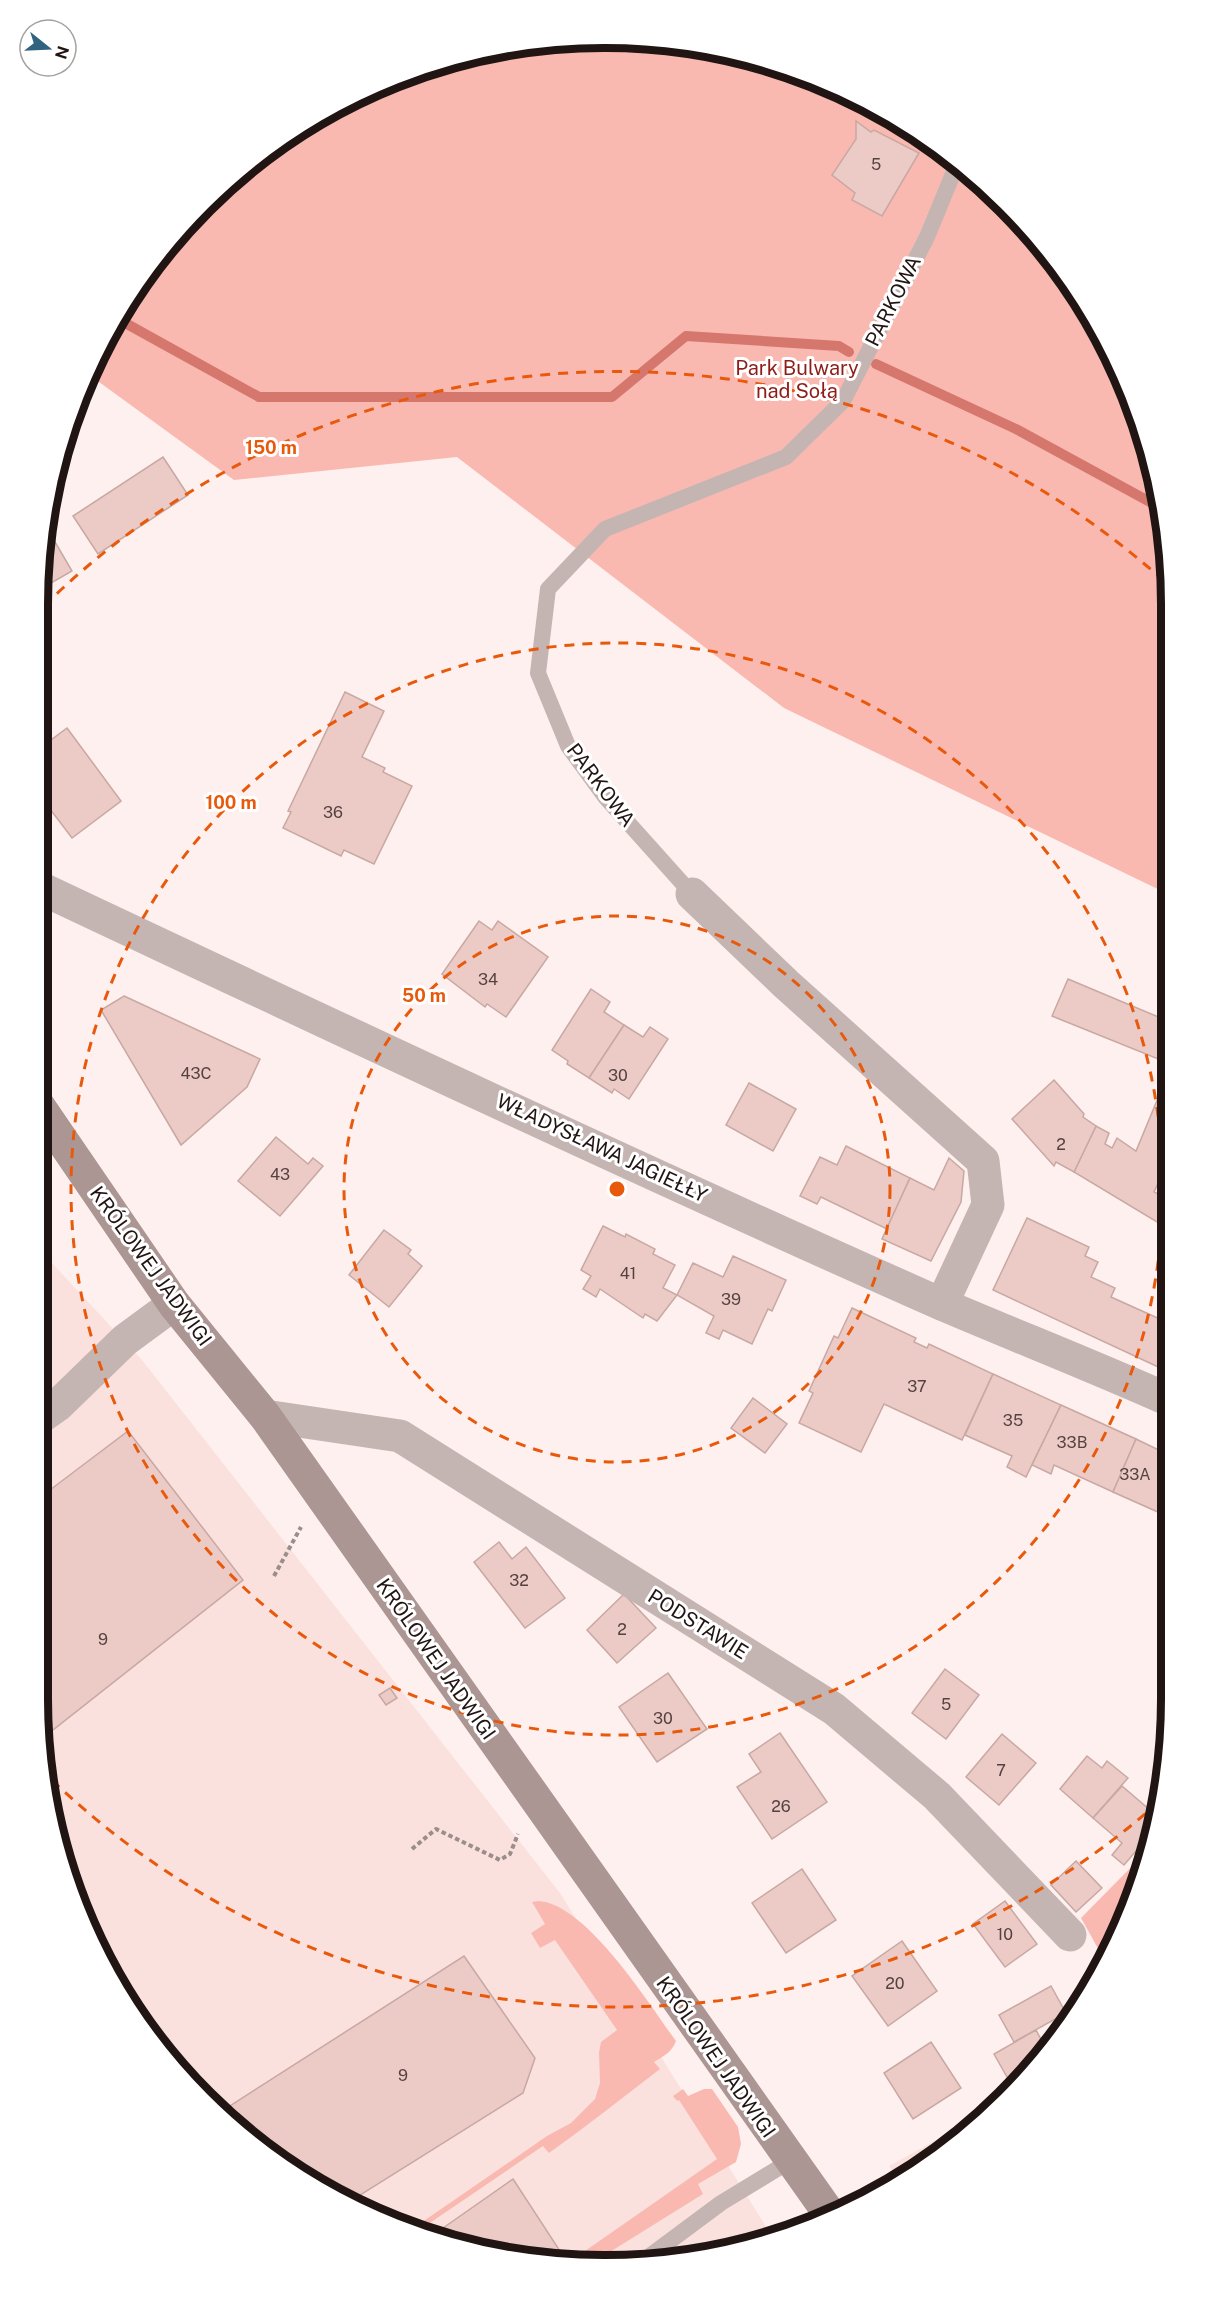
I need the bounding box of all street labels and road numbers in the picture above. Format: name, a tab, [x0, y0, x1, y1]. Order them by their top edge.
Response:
street label: PARKOWA	[860, 252, 926, 350]
street label: PARKOWA	[562, 739, 640, 831]
street label: WŁADYSŁAWA JAGIEŁŁY	[493, 1089, 711, 1207]
street label: KRÓLOWEJ JADWIGI	[85, 1181, 218, 1350]
street label: KRÓLOWEJ JADWIGI	[371, 1573, 502, 1744]
street label: PODSTAWIE	[644, 1584, 752, 1664]
street label: KRÓLOWEJ JADWIGI	[651, 1971, 782, 2142]

